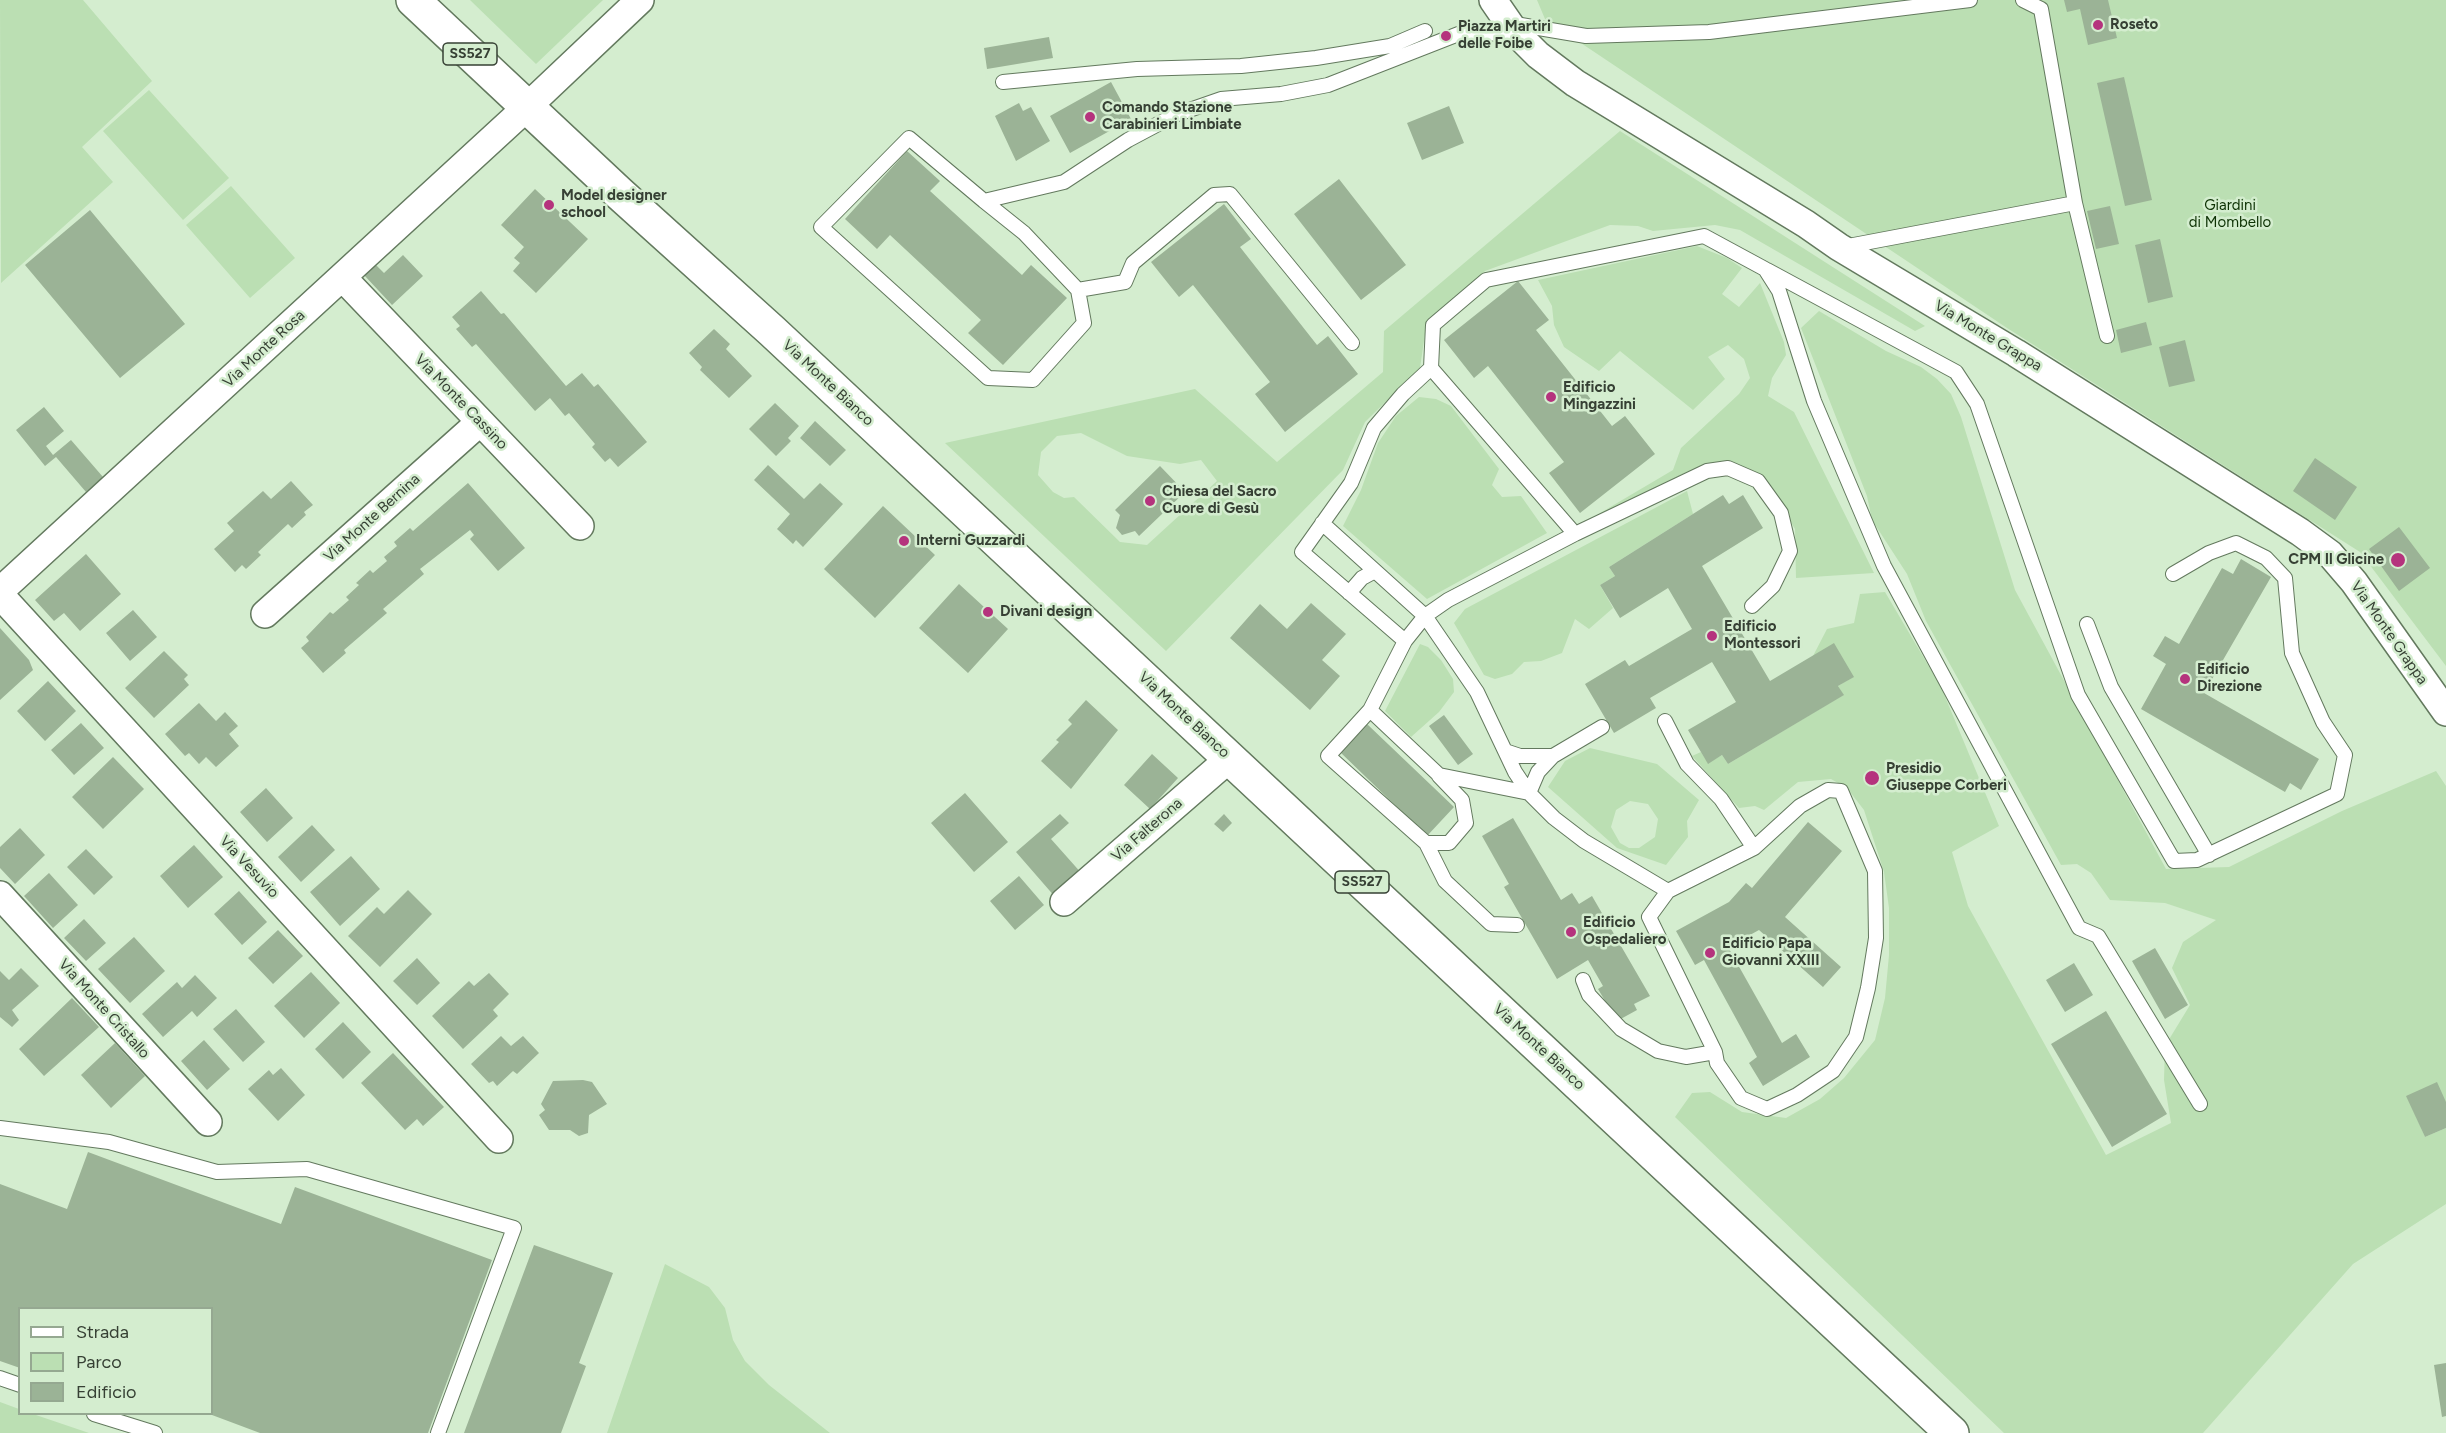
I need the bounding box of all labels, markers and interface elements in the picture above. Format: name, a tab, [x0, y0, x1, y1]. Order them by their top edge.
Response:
place label: Roseto	[2110, 16, 2158, 34]
place label: Piazza Martiri delle Foibe	[1458, 18, 1551, 53]
marker: Roseto	[2091, 18, 2105, 32]
marker: Piazza Martiri delle Foibe	[1439, 29, 1453, 43]
road number: SS527	[443, 43, 497, 65]
place label: Comando Stazione Carabinieri Limbiate	[1102, 99, 1241, 134]
marker: Comando Stazione Carabinieri Limbiate	[1083, 110, 1097, 124]
place label: Model designer school	[561, 187, 667, 222]
park label: Giardini di Mombello	[2189, 197, 2271, 232]
marker: Model designer school	[542, 198, 556, 212]
street label: Via Monte Grappa	[1931, 297, 2045, 375]
street label: Via Monte Rosa	[219, 307, 309, 391]
street label: Via Monte Bianco	[779, 336, 877, 430]
street label: Via Monte Cassino	[411, 351, 511, 453]
place label: Edificio Mingazzini	[1563, 379, 1636, 414]
marker: Edificio Mingazzini	[1544, 390, 1558, 404]
street label: Via Monte Bernina	[320, 470, 424, 566]
place label: Chiesa del Sacro Cuore di Gesù	[1162, 483, 1276, 518]
marker: Chiesa del Sacro Cuore di Gesù	[1143, 494, 1157, 508]
place label: Interni Guzzardi	[916, 532, 1025, 550]
marker: Interni Guzzardi	[897, 534, 911, 548]
place label: CPM Il Glicine	[2288, 551, 2384, 569]
marker: CPM Il Glicine	[2389, 551, 2407, 569]
street label: Via Monte Grappa	[2347, 578, 2431, 688]
place label: Divani design	[1000, 603, 1092, 621]
marker: Divani design	[981, 605, 995, 619]
place label: Edificio Montessori	[1724, 618, 1801, 653]
marker: Edificio Montessori	[1705, 629, 1719, 643]
place label: Edificio Direzione	[2197, 661, 2262, 696]
street label: Via Monte Bianco	[1135, 668, 1233, 762]
marker: Edificio Direzione	[2178, 672, 2192, 686]
place label: Presidio Giuseppe Corberi	[1886, 760, 2007, 795]
marker: Presidio Giuseppe Corberi	[1863, 769, 1881, 787]
street label: Via Falterona	[1108, 794, 1186, 866]
street label: Via Vesuvio	[216, 832, 282, 902]
road number: SS527	[1335, 871, 1389, 893]
place label: Edificio Ospedaliero	[1583, 914, 1666, 949]
marker: Edificio Ospedaliero	[1564, 925, 1578, 939]
place label: Edificio Papa Giovanni XXIII	[1722, 935, 1819, 970]
marker: Edificio Papa Giovanni XXIII	[1703, 946, 1717, 960]
street label: Via Monte Cristallo	[55, 956, 153, 1062]
street label: Via Monte Bianco	[1490, 1000, 1588, 1094]
legend	[18, 1307, 213, 1415]
text: Strada	[76, 1321, 129, 1343]
text: Parco	[76, 1351, 122, 1373]
text: Edificio	[76, 1381, 137, 1403]

